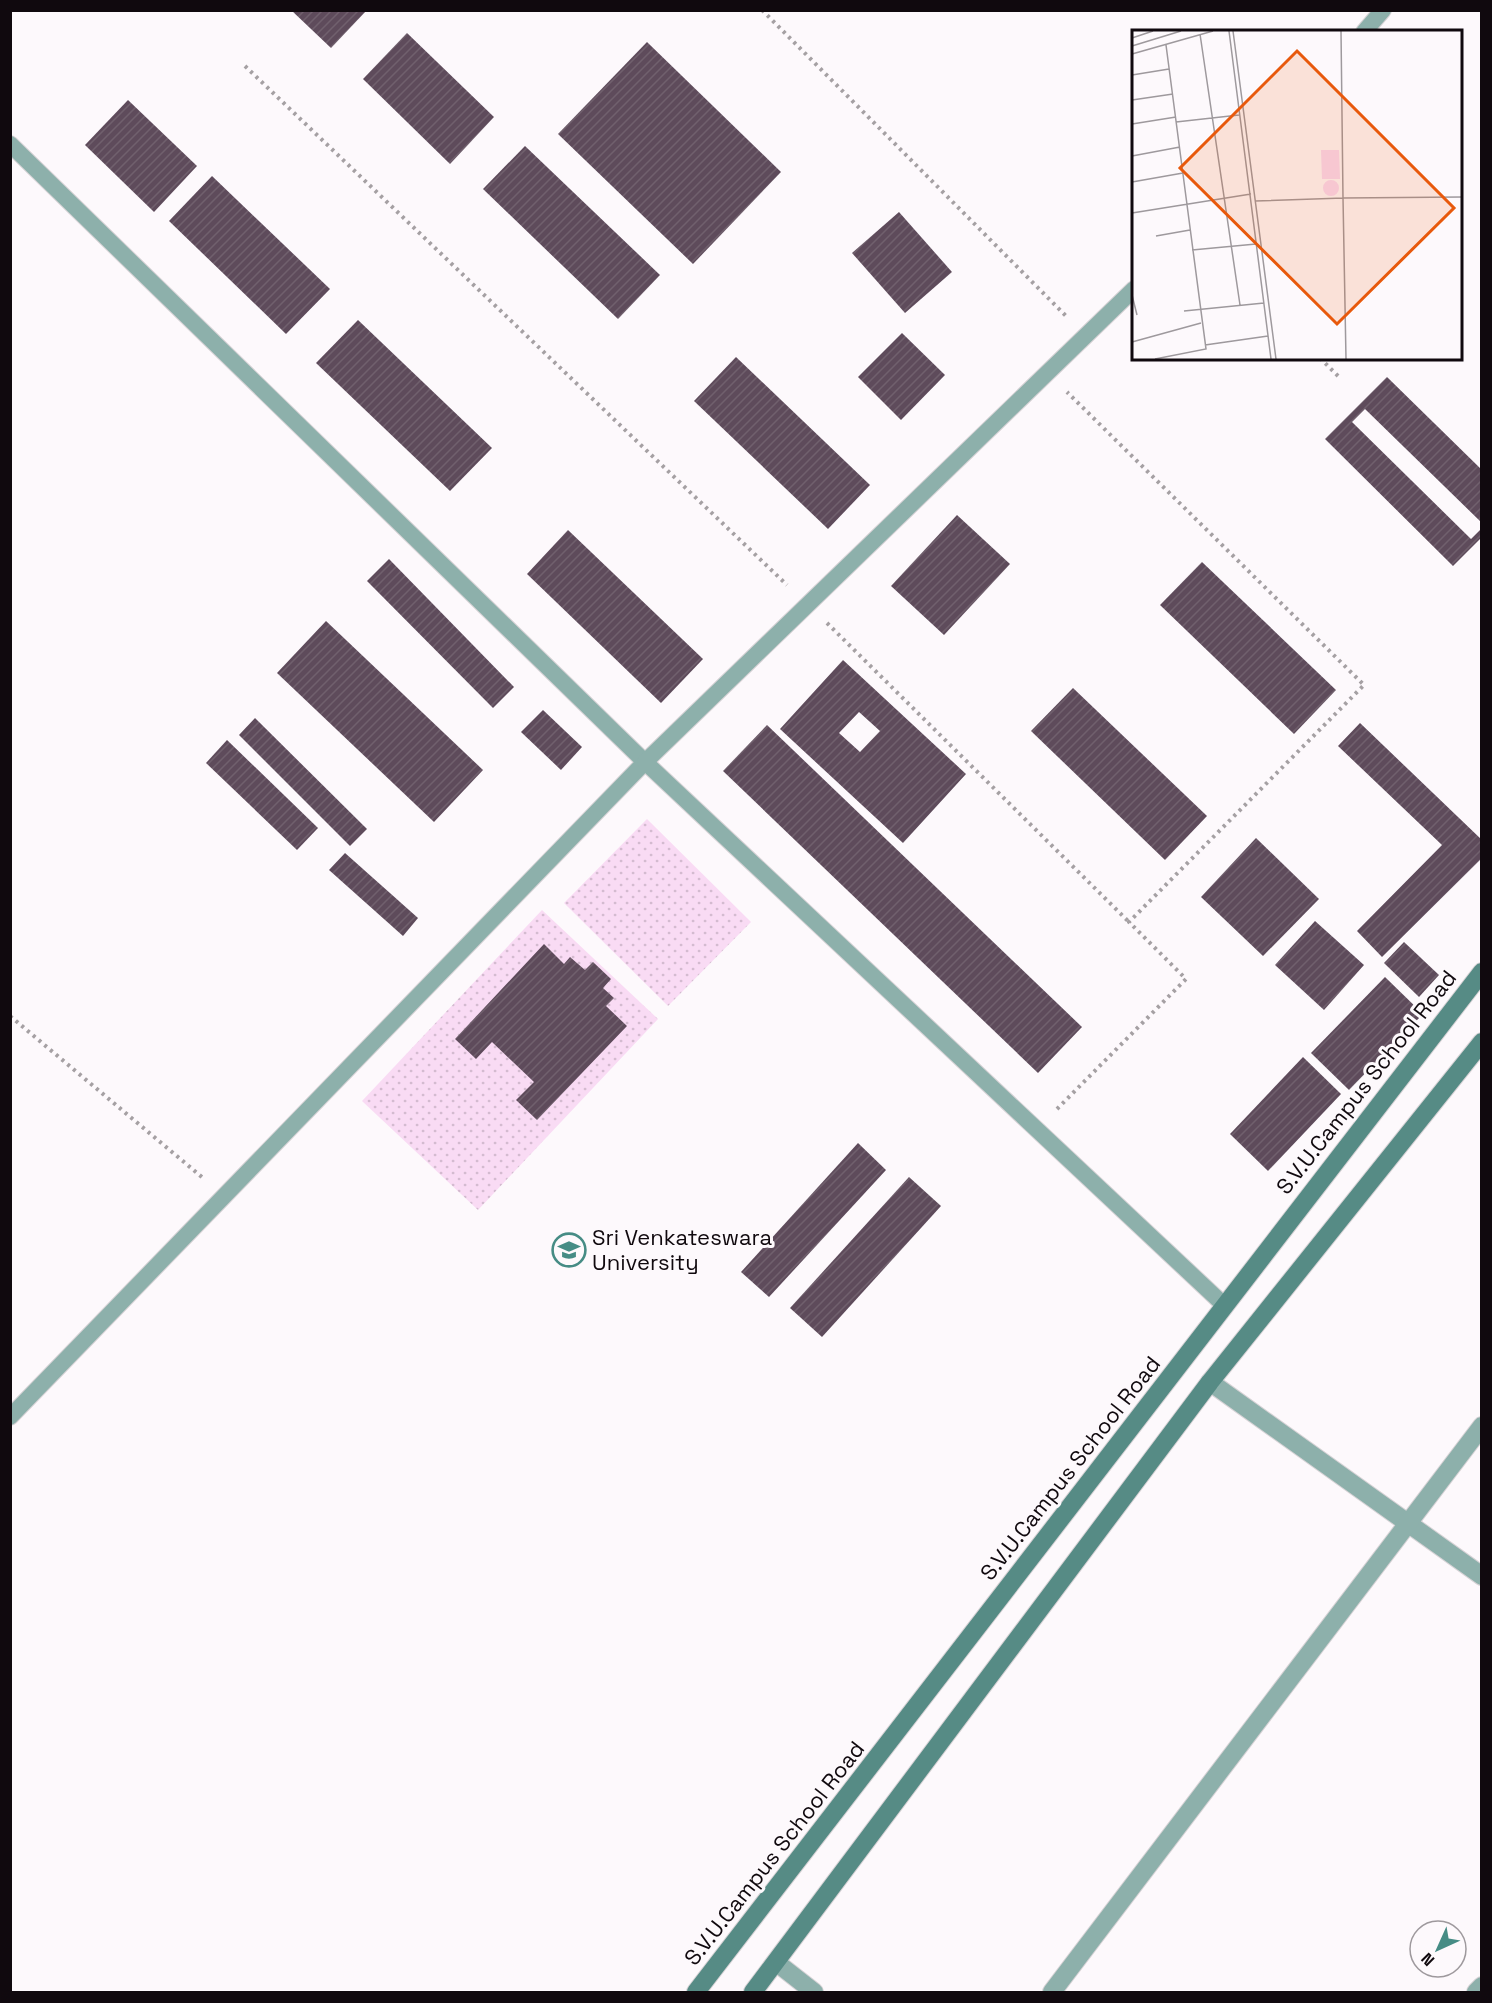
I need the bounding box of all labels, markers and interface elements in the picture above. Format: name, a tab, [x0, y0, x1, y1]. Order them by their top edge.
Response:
inset map	[1132, 30, 1462, 360]
street label: S.V.U.Campus School Road	[1270, 964, 1462, 1200]
place label: Sri Venkateswara University	[592, 1223, 773, 1276]
school or university icon: Sri Venkateswara University	[551, 1232, 587, 1268]
street label: S.V.U.Campus School Road	[974, 1350, 1166, 1586]
street label: S.V.U.Campus School Road	[678, 1735, 870, 1971]
north arrow	[1408, 1919, 1468, 1979]
text: N	[1417, 1948, 1439, 1970]

